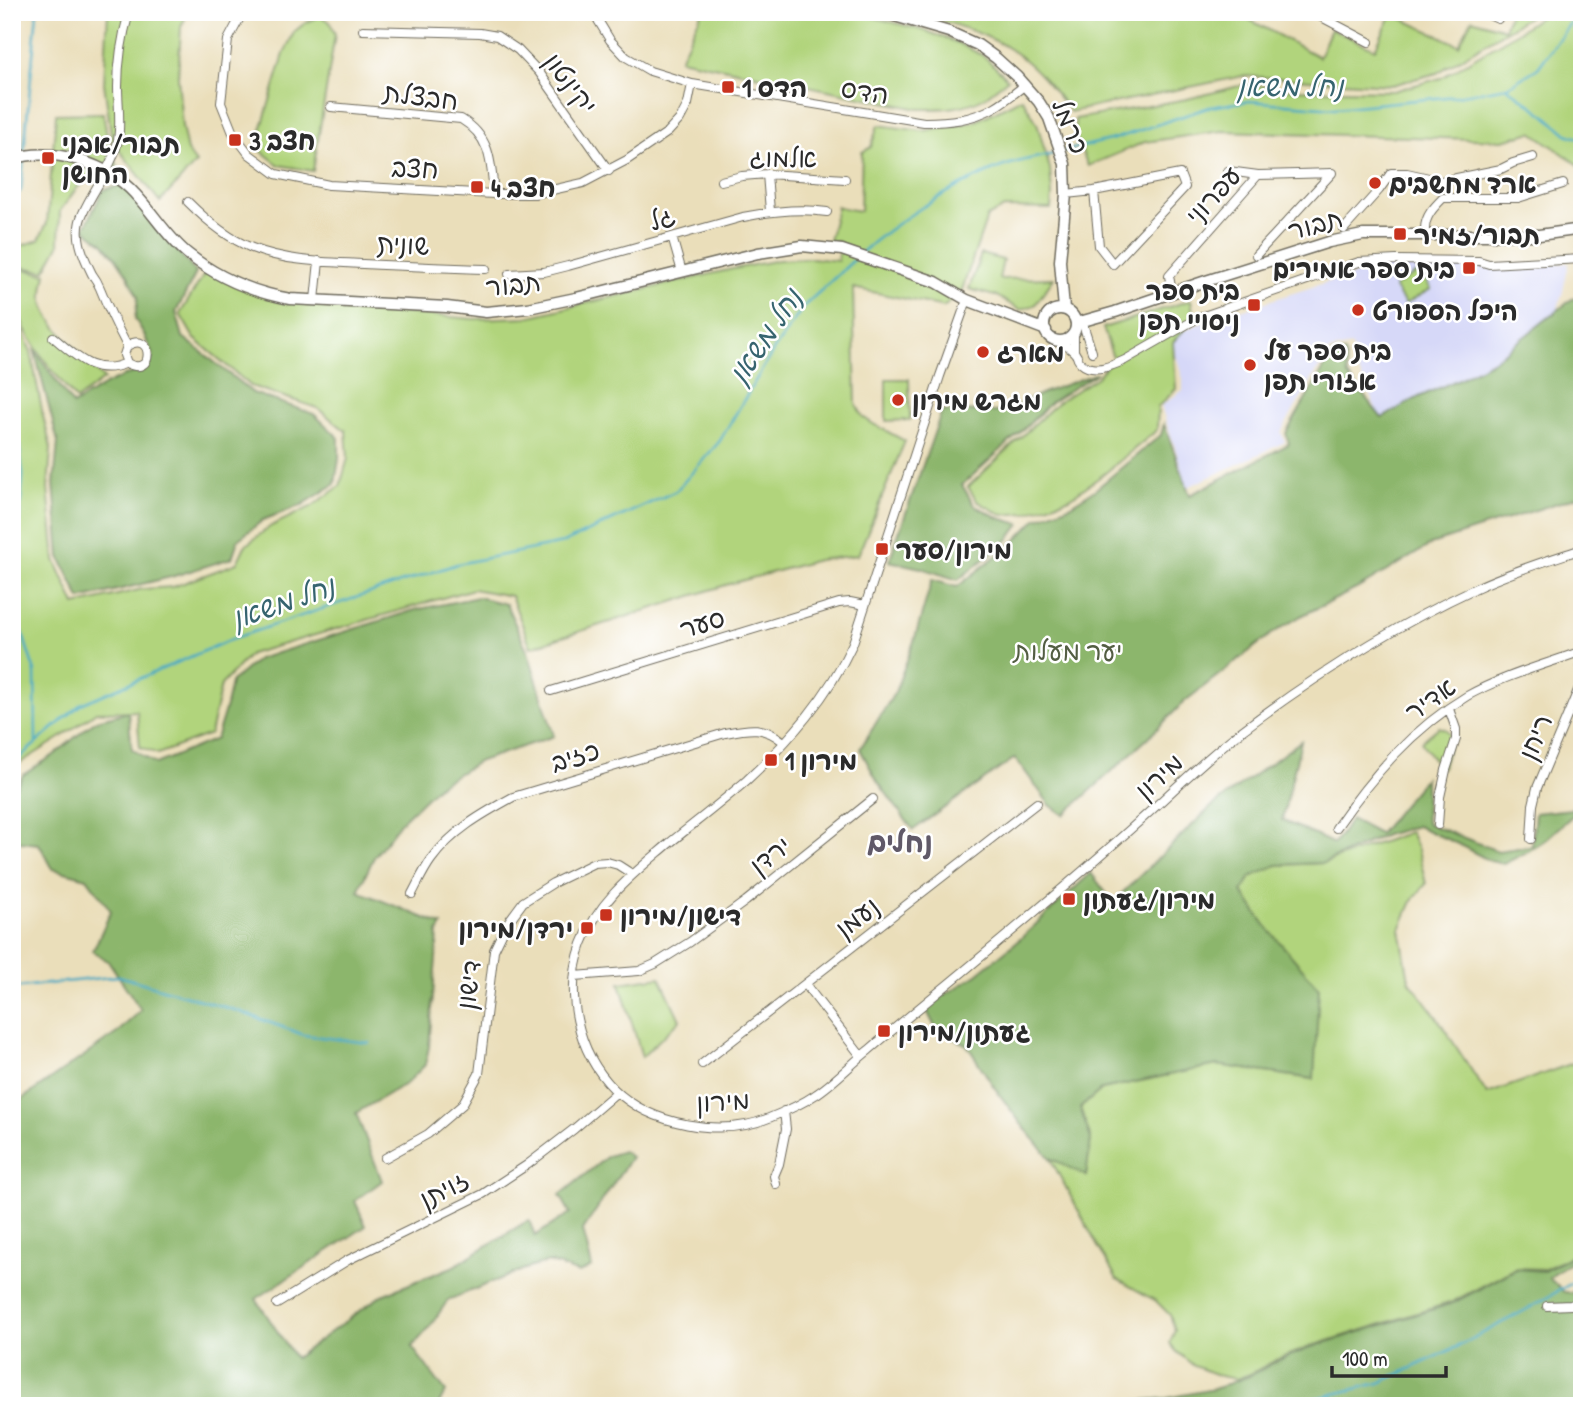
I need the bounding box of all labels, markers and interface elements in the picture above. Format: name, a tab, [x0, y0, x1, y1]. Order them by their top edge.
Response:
street label: יקינטון	[536, 45, 606, 121]
water label: נחל משאן	[1236, 67, 1345, 105]
place label: הדס 1	[742, 70, 807, 105]
street label: הדס	[839, 70, 891, 112]
street label: חבצלת	[380, 74, 460, 118]
marker: הדס 1	[720, 79, 736, 95]
street label: כרמל	[1044, 93, 1098, 159]
place label: חצב 3	[249, 123, 315, 158]
place label: תבור/אבני החושן	[62, 126, 180, 191]
marker: חצב 3	[227, 132, 243, 148]
street label: אלמוג	[749, 140, 817, 175]
street label: חצב	[391, 149, 439, 187]
marker: תבור/אבני החושן	[40, 150, 56, 166]
street label: עפרוני	[1178, 158, 1249, 232]
place label: ארד מחשבים	[1389, 166, 1536, 201]
place label: חצב 4	[491, 170, 555, 205]
marker: ארד מחשבים	[1367, 175, 1383, 191]
marker: חצב 4	[469, 179, 485, 195]
street label: גל	[645, 198, 679, 238]
street label: תבור	[1284, 200, 1346, 248]
place label: תבור/זמיר	[1414, 217, 1540, 252]
street label: שונית	[376, 225, 430, 263]
marker: תבור/זמיר	[1392, 226, 1408, 242]
place label: בית ספר אמירים	[1273, 251, 1455, 286]
marker: בית ספר אמירים	[1461, 260, 1477, 276]
street label: תבור	[484, 264, 542, 304]
place label: בית ספר ניסויי תפן	[1139, 273, 1240, 338]
water label: נחל משאן	[719, 280, 812, 392]
place label: היכל הספורט	[1372, 293, 1518, 328]
marker: בית ספר ניסויי תפן	[1246, 297, 1262, 313]
marker: היכל הספורט	[1350, 302, 1366, 318]
place label: בית ספר על אזורי תפן	[1264, 333, 1392, 398]
place label: מארג	[997, 335, 1065, 370]
marker: מארג	[975, 344, 991, 360]
marker: בית ספר על אזורי תפן	[1242, 357, 1258, 373]
place label: מגרש מירון	[912, 383, 1042, 418]
marker: מגרש מירון	[890, 392, 906, 408]
place label: מירון/סער	[896, 532, 1012, 567]
marker: מירון/סער	[874, 541, 890, 557]
water label: נחל משאן	[226, 566, 341, 638]
street label: סער	[675, 600, 729, 646]
park label: יער מעלות	[1012, 633, 1122, 668]
street label: אדיר	[1398, 669, 1462, 729]
street label: ריחן	[1510, 709, 1560, 765]
street label: כזיב	[546, 732, 604, 780]
place label: מירון 1	[785, 743, 857, 778]
street label: מירון	[1127, 745, 1191, 807]
marker: מירון 1	[763, 752, 779, 768]
district label: נחלים	[867, 823, 933, 861]
street label: ירדן	[742, 828, 798, 882]
place label: מירון/געתון	[1083, 882, 1215, 917]
street label: נעמן	[828, 889, 886, 945]
marker: מירון/געתון	[1061, 891, 1077, 907]
place label: דישון/מירון	[620, 898, 741, 933]
marker: דישון/מירון	[598, 907, 614, 923]
place label: ירדן/מירון	[458, 911, 573, 946]
marker: ירדן/מירון	[579, 920, 595, 936]
street label: דישון	[448, 958, 488, 1012]
place label: געתון/מירון	[898, 1014, 1030, 1049]
marker: געתון/מירון	[876, 1023, 892, 1039]
street label: מירון	[695, 1082, 751, 1120]
street label: זויתן	[413, 1162, 475, 1216]
scale bar	[1332, 1334, 1445, 1378]
text: 100 m	[1342, 1344, 1388, 1373]

